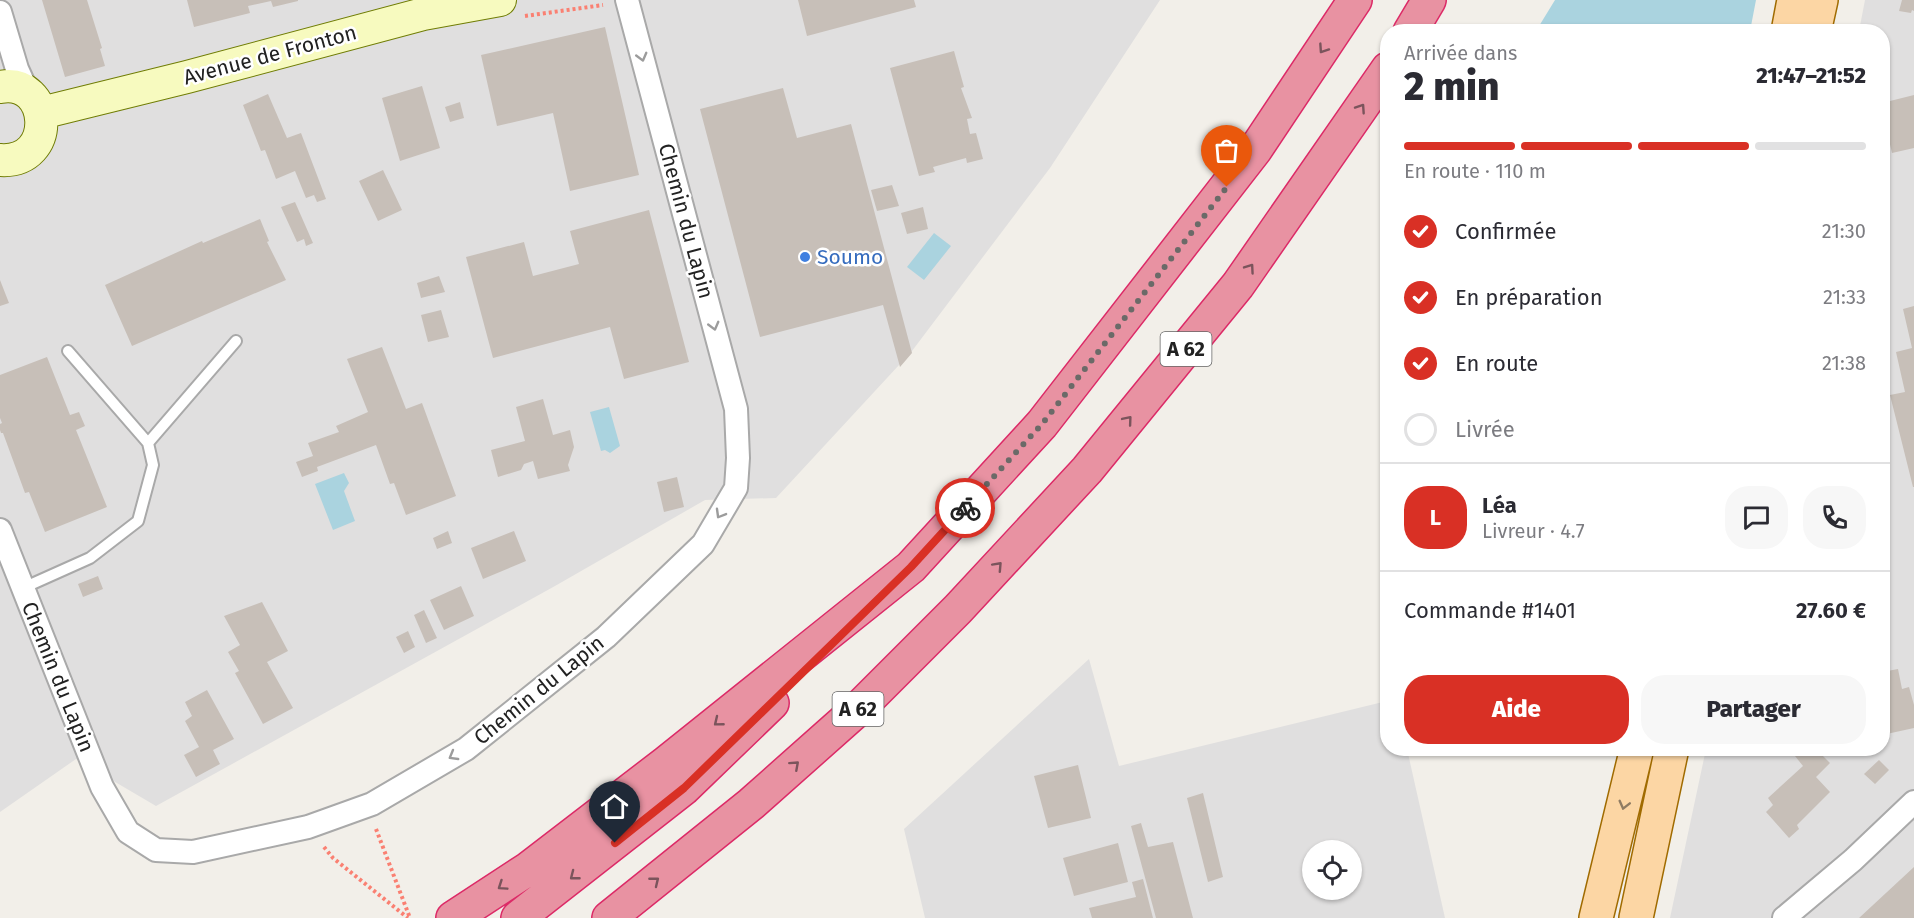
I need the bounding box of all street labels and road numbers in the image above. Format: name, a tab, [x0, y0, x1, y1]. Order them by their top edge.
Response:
street label: Avenue de Fronton	[181, 19, 359, 91]
street label: Chemin du Lapin	[653, 140, 719, 302]
road number: A 62	[1160, 332, 1212, 366]
street label: Chemin du Lapin	[16, 598, 100, 756]
street label: Chemin du Lapin	[469, 630, 609, 750]
road number: A 62	[832, 692, 884, 726]

